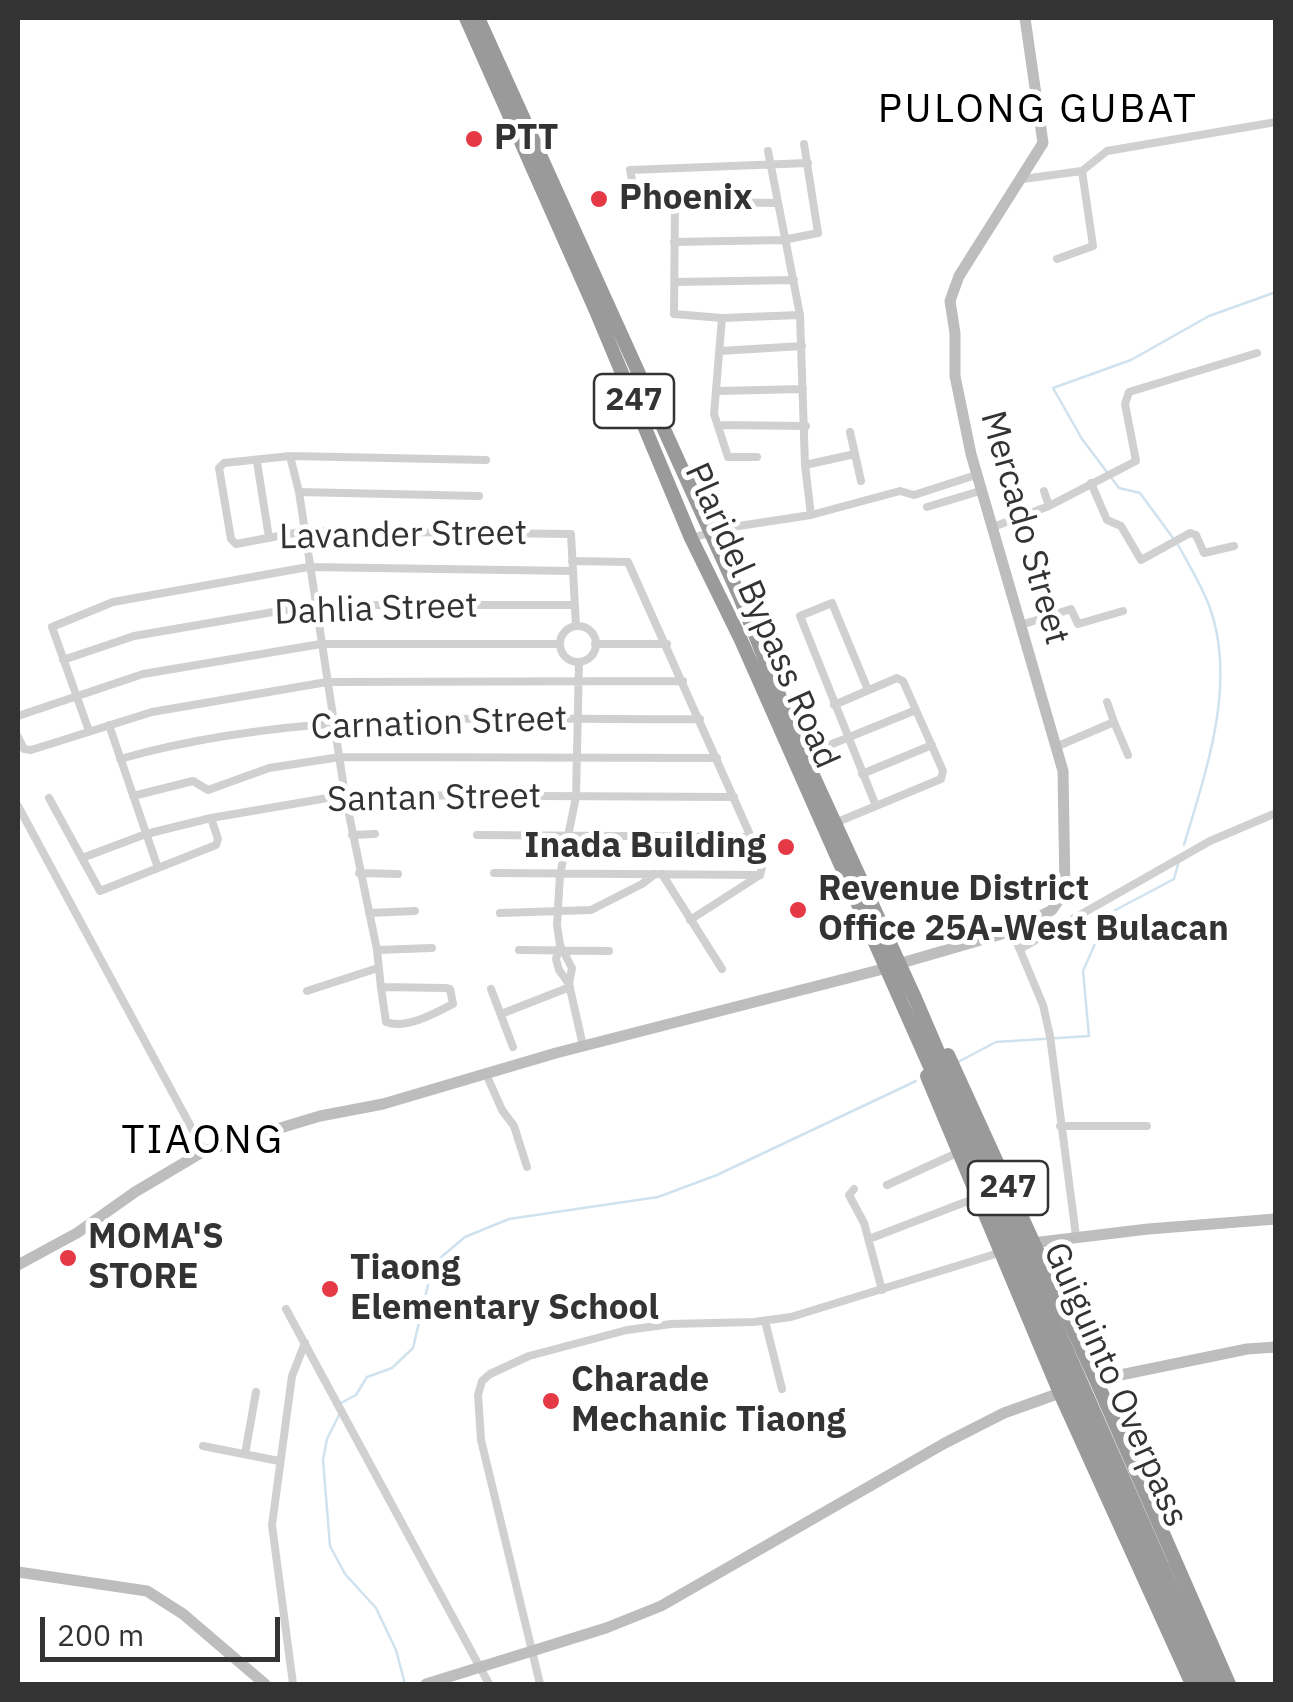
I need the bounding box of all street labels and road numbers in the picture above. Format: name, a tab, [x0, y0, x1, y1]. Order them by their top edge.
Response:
road number: 247	[594, 374, 674, 428]
street label: Mercado Street	[971, 406, 1077, 650]
street label: Plaridel Bypass Road	[675, 457, 847, 775]
street label: Lavander Street	[279, 513, 527, 559]
street label: Dahlia Street	[274, 585, 478, 635]
street label: Carnation Street	[310, 699, 568, 749]
street label: Santan Street	[327, 776, 541, 822]
road number: 247	[968, 1161, 1048, 1215]
street label: Guiguinto Overpass	[1033, 1236, 1197, 1534]

